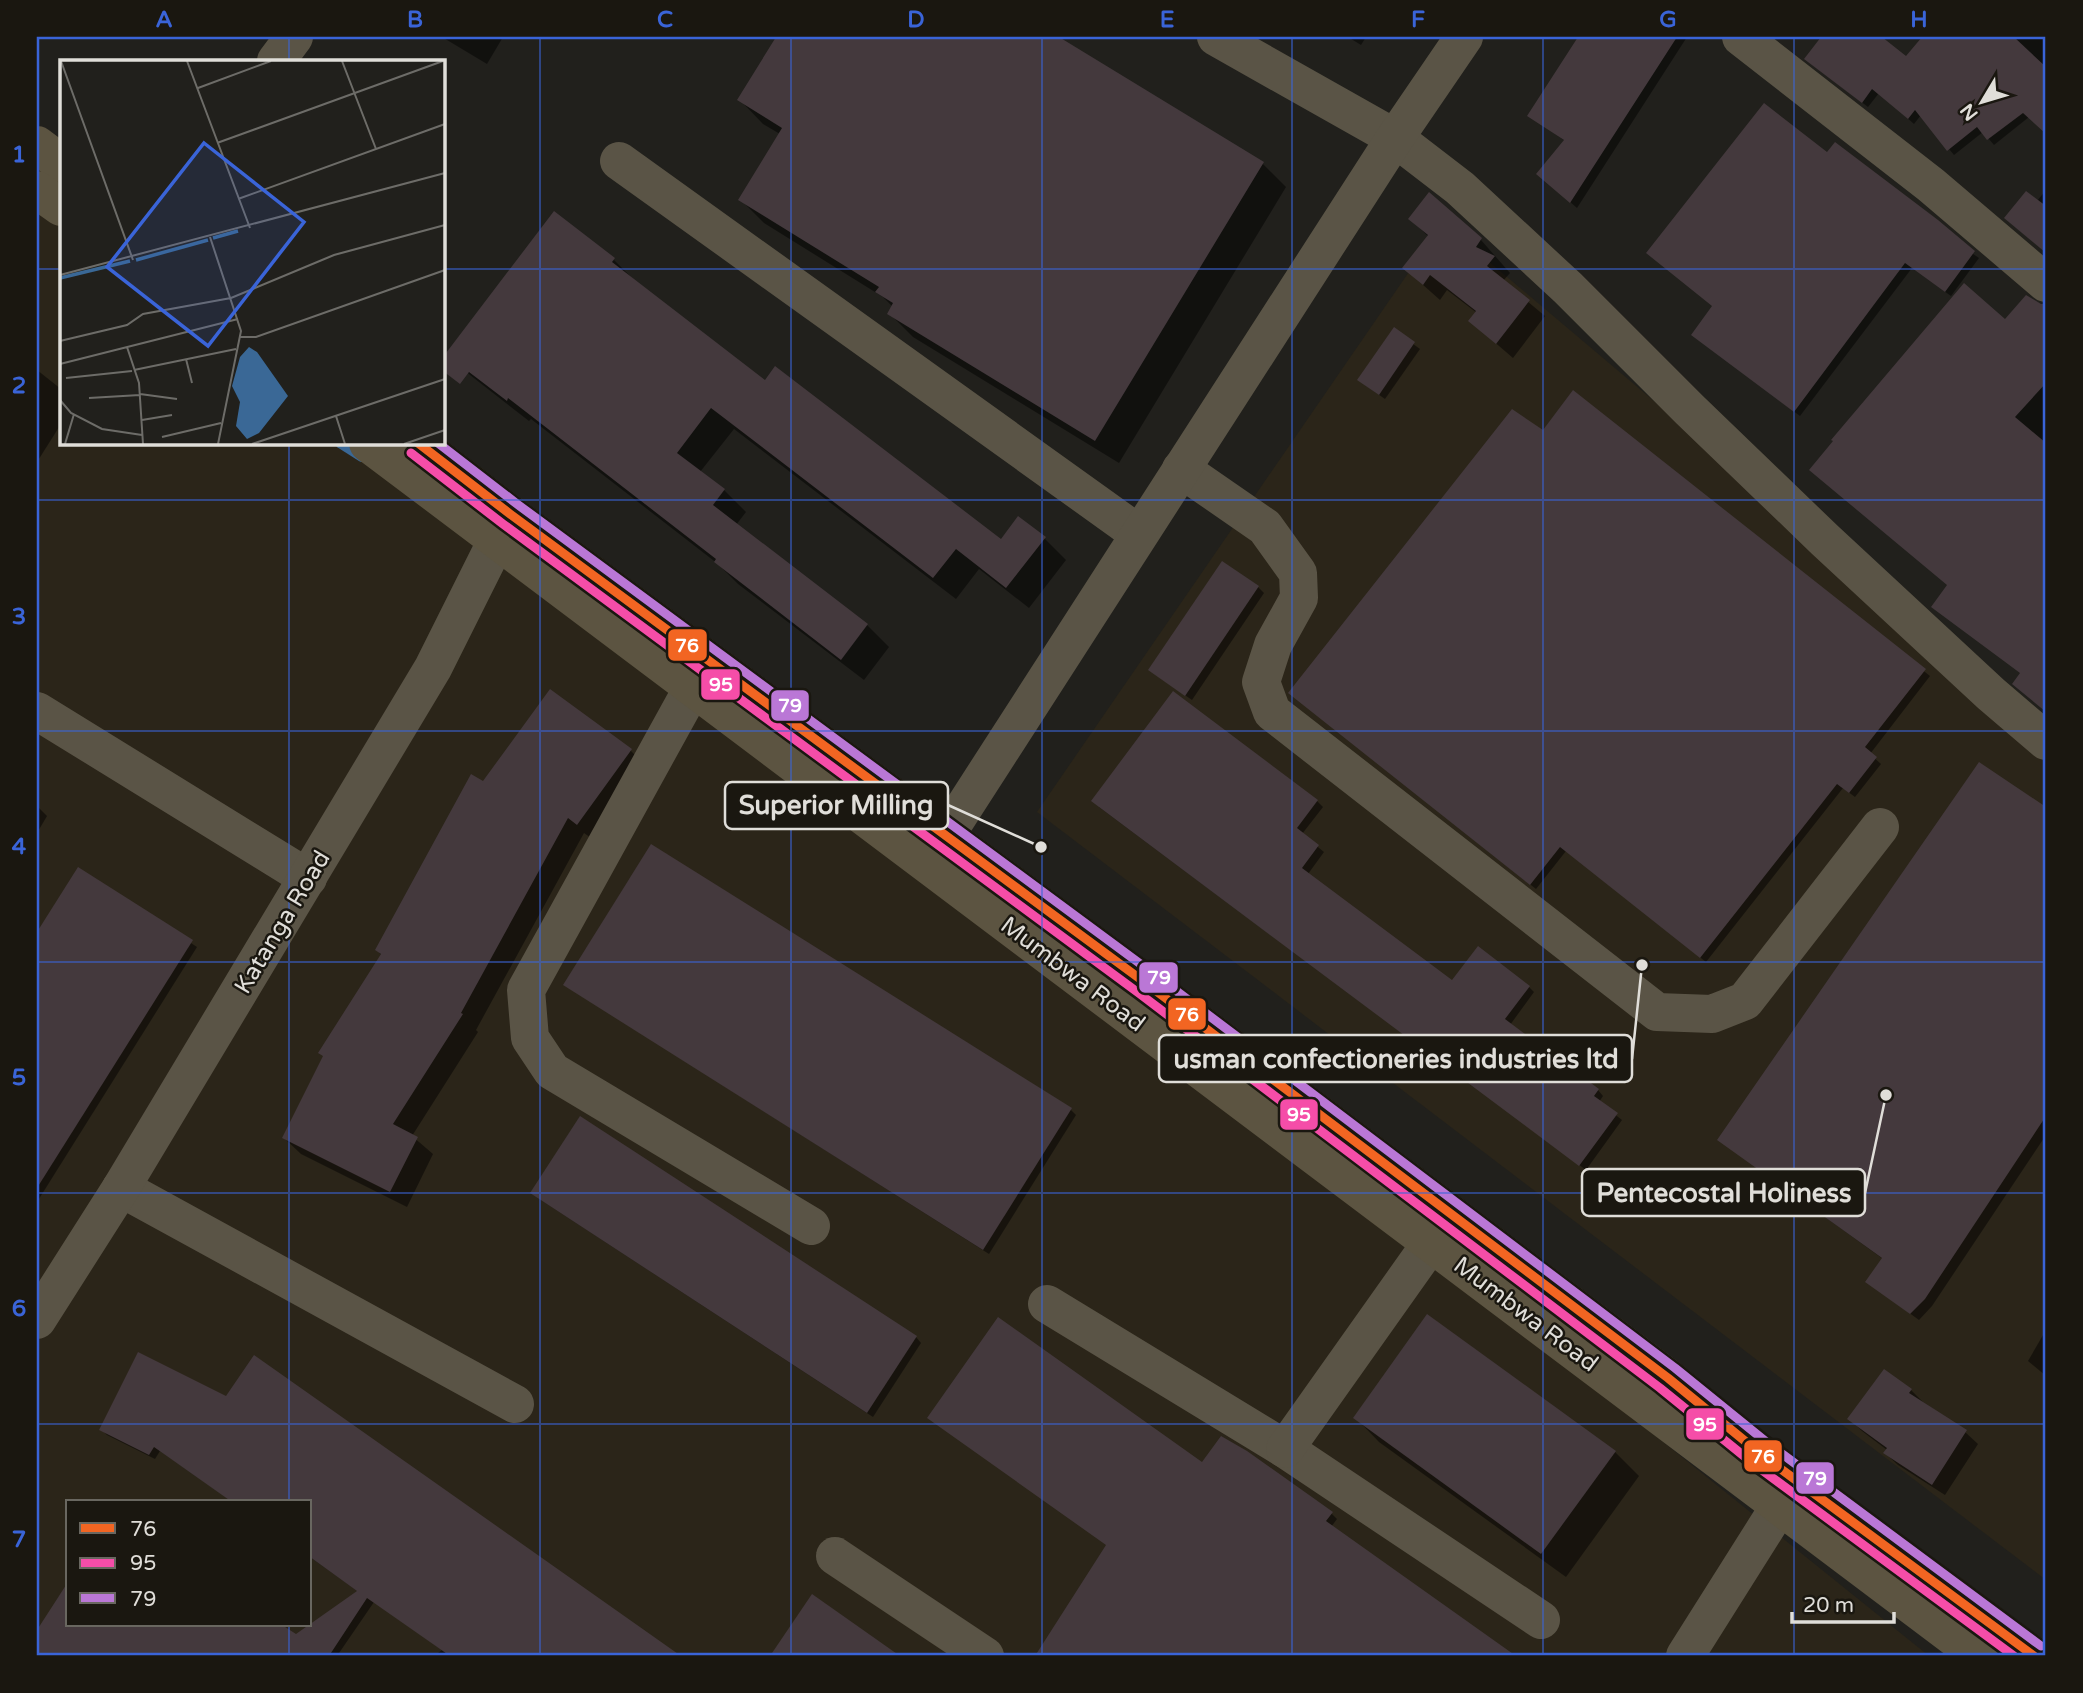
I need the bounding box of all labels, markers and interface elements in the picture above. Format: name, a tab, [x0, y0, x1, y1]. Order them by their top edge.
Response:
text: A	[155, 6, 173, 34]
text: B	[407, 6, 423, 34]
text: C	[657, 6, 673, 34]
text: D	[907, 6, 925, 34]
text: E	[1160, 6, 1174, 34]
text: F	[1411, 6, 1425, 34]
text: G	[1659, 6, 1677, 34]
text: H	[1910, 6, 1928, 34]
inset map	[60, 60, 444, 444]
north arrow	[1946, 66, 2016, 136]
text: N	[1956, 99, 1983, 125]
text: 1	[12, 141, 26, 169]
text: 2	[12, 372, 26, 400]
text: 3	[12, 603, 26, 631]
line badge: 76	[667, 628, 708, 662]
text: 76	[675, 635, 699, 657]
line badge: 95	[700, 668, 741, 701]
text: 95	[709, 674, 733, 696]
line badge: 79	[770, 689, 810, 722]
text: 79	[778, 695, 802, 717]
callout: Superior Milling	[725, 782, 948, 829]
text: Superior Milling	[739, 790, 933, 821]
text: 4	[12, 833, 27, 861]
street label: Katanga Road	[228, 845, 337, 999]
street label: Mumbwa Road	[995, 911, 1151, 1038]
line badge: 79	[1138, 961, 1179, 994]
text: 79	[1147, 967, 1171, 989]
line badge: 76	[1167, 997, 1207, 1031]
text: 76	[1175, 1004, 1199, 1026]
callout: usman confectioneries industries ltd	[1159, 1035, 1632, 1082]
text: usman confectioneries industries ltd	[1173, 1044, 1619, 1075]
text: 5	[12, 1064, 26, 1092]
line badge: 95	[1279, 1098, 1319, 1131]
text: 95	[1287, 1104, 1311, 1126]
callout: Pentecostal Holiness	[1582, 1169, 1865, 1216]
text: Pentecostal Holiness	[1596, 1178, 1852, 1209]
street label: Mumbwa Road	[1448, 1251, 1604, 1378]
text: 6	[12, 1295, 26, 1323]
line badge: 95	[1685, 1407, 1725, 1441]
text: 95	[1693, 1414, 1717, 1436]
line badge: 76	[1743, 1439, 1783, 1473]
text: 76	[1751, 1446, 1775, 1468]
line badge: 79	[1795, 1461, 1835, 1495]
text: 79	[1803, 1468, 1827, 1490]
legend	[66, 1500, 312, 1626]
text: 76	[130, 1517, 156, 1542]
text: 7	[12, 1526, 26, 1554]
text: 95	[130, 1551, 156, 1576]
scale bar	[1792, 1581, 1894, 1625]
text: 79	[130, 1587, 156, 1612]
text: 20 m	[1803, 1593, 1854, 1618]

